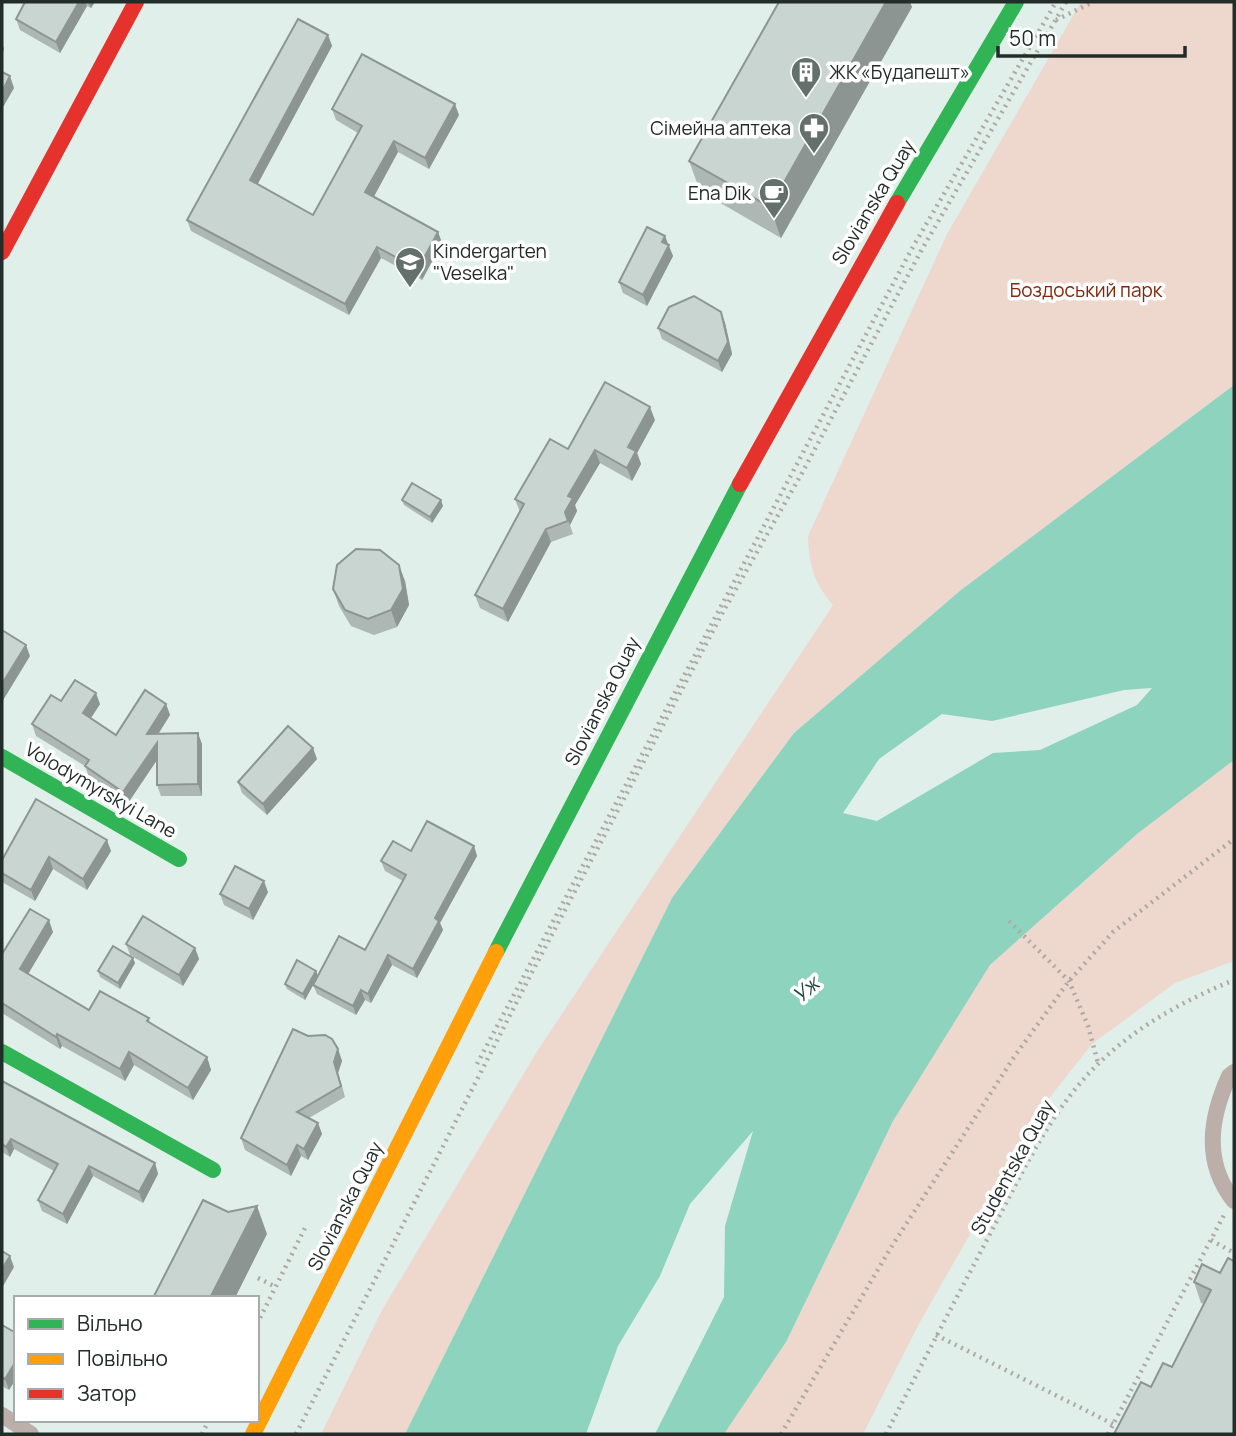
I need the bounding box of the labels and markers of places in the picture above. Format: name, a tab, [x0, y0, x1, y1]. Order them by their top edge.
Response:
building icon: ЖК «Будапешт»	[789, 55, 823, 99]
place label: ЖК «Будапешт»	[829, 59, 970, 85]
pharmacy icon: Сімейна аптека	[797, 111, 831, 155]
place label: Сімейна аптека	[650, 115, 791, 141]
cafe icon: Ena Dik	[757, 176, 791, 220]
place label: Ena Dik	[688, 180, 752, 206]
place label: Kindergarten "Veselka"	[433, 238, 547, 286]
school or university icon: Kindergarten "Veselka"	[393, 245, 427, 289]

